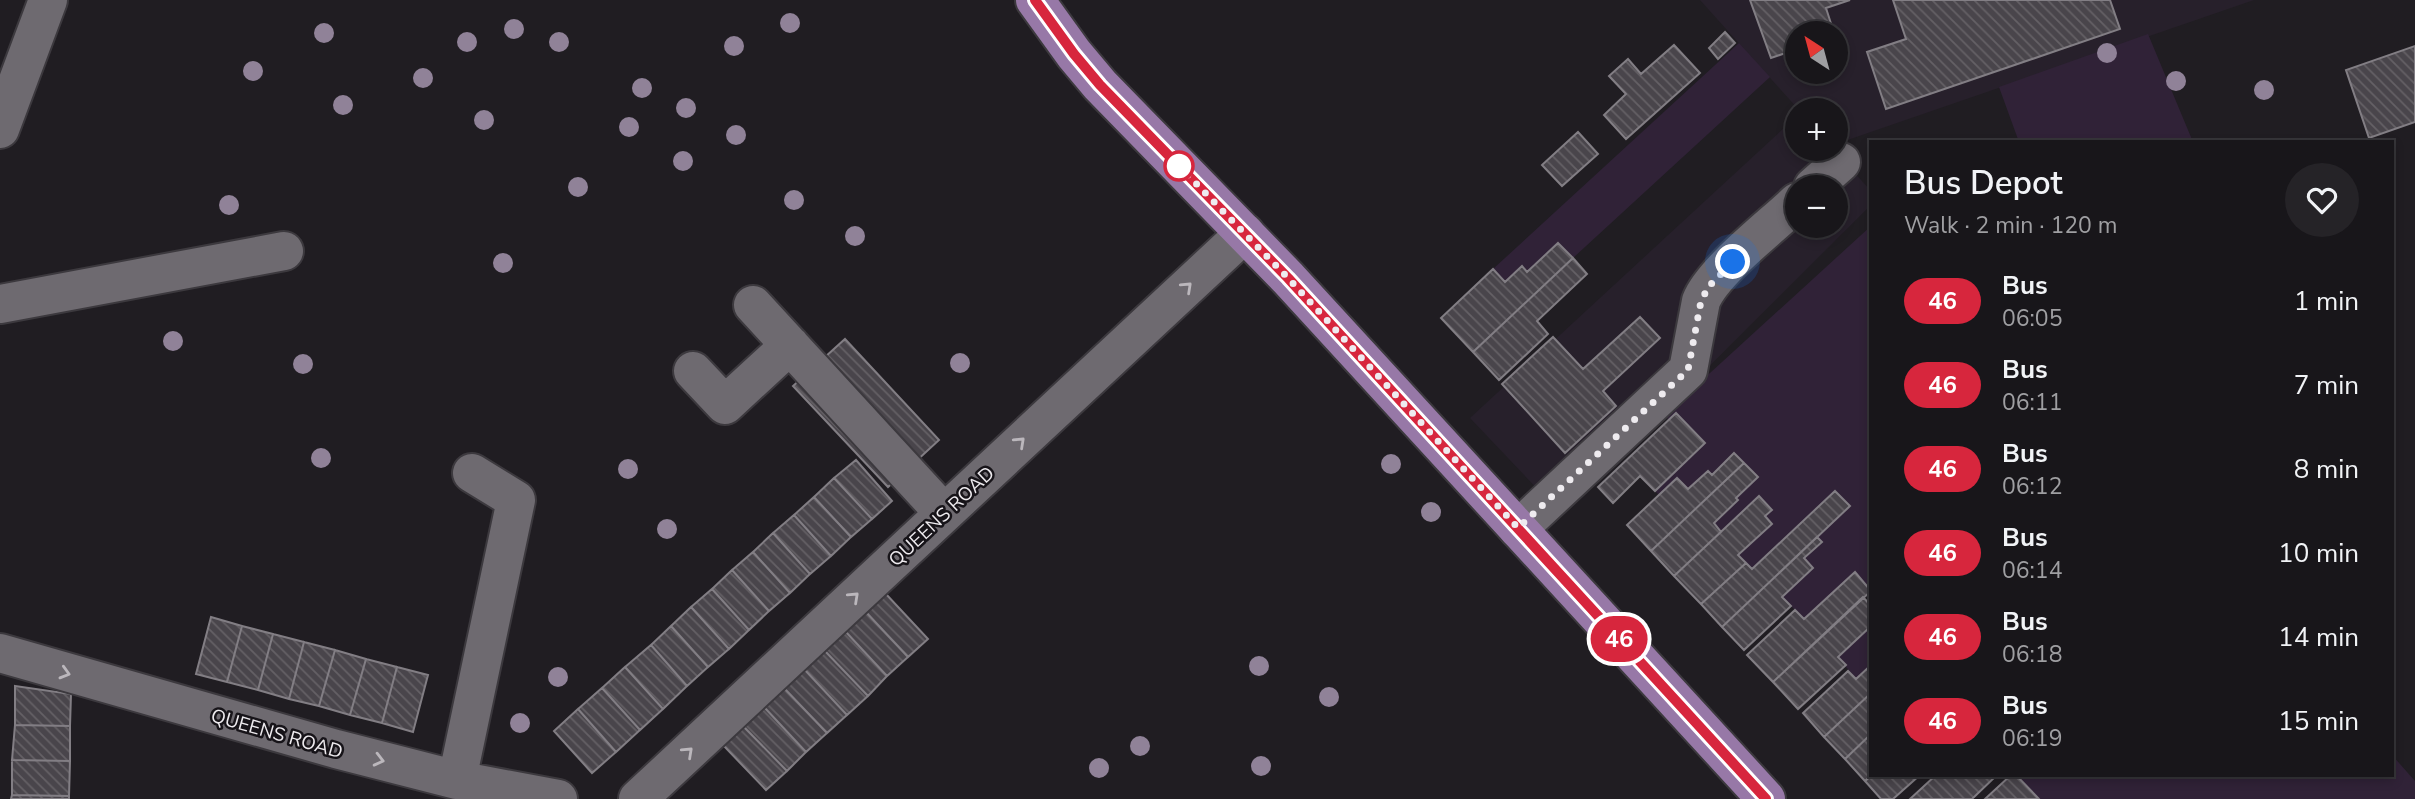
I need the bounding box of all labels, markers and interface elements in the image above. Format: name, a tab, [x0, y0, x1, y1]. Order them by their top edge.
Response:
north arrow	[1785, 21, 1848, 84]
map controls	[1785, 21, 1848, 238]
button: +	[1785, 98, 1848, 161]
unlabelled marker	[1164, 151, 1194, 181]
text: Bus Depot	[1904, 161, 2062, 206]
button: heart	[2285, 163, 2359, 237]
button: −	[1785, 175, 1848, 238]
text: Walk · 2 min · 120 m	[1904, 210, 2117, 241]
your location	[1715, 244, 1750, 279]
text: Bus	[2002, 268, 2048, 303]
one-way arrow	[1179, 283, 1192, 295]
text: 1 min	[2294, 284, 2359, 319]
text: 46	[1928, 285, 1957, 317]
text: 06:05	[2002, 303, 2062, 334]
text: Bus	[2002, 352, 2048, 387]
text: 7 min	[2294, 368, 2359, 403]
text: 46	[1928, 369, 1957, 401]
text: 06:11	[2002, 387, 2062, 418]
text: Bus	[2002, 436, 2048, 471]
one-way arrow	[1012, 437, 1025, 450]
text: 8 min	[2294, 452, 2359, 487]
text: 46	[1928, 453, 1957, 485]
street label: QUEENS ROAD	[883, 461, 1000, 573]
text: 06:12	[2002, 471, 2062, 502]
text: Bus	[2002, 520, 2048, 555]
text: 10 min	[2278, 536, 2359, 571]
text: 46	[1928, 537, 1957, 569]
text: 06:14	[2002, 555, 2062, 586]
one-way arrow	[846, 593, 859, 606]
text: Bus	[2002, 604, 2048, 639]
line badge: 46	[1588, 616, 1650, 662]
text: 14 min	[2278, 620, 2359, 655]
text: 46	[1928, 621, 1957, 653]
text: 46	[1605, 623, 1633, 655]
text: 06:18	[2002, 639, 2062, 670]
one-way arrow	[59, 665, 71, 680]
text: Bus	[2002, 688, 2048, 723]
street label: QUEENS ROAD	[208, 703, 346, 765]
text: 15 min	[2278, 704, 2359, 739]
text: 46	[1928, 705, 1957, 737]
text: 06:19	[2002, 723, 2062, 754]
one-way arrow	[679, 748, 692, 761]
one-way arrow	[373, 752, 385, 766]

